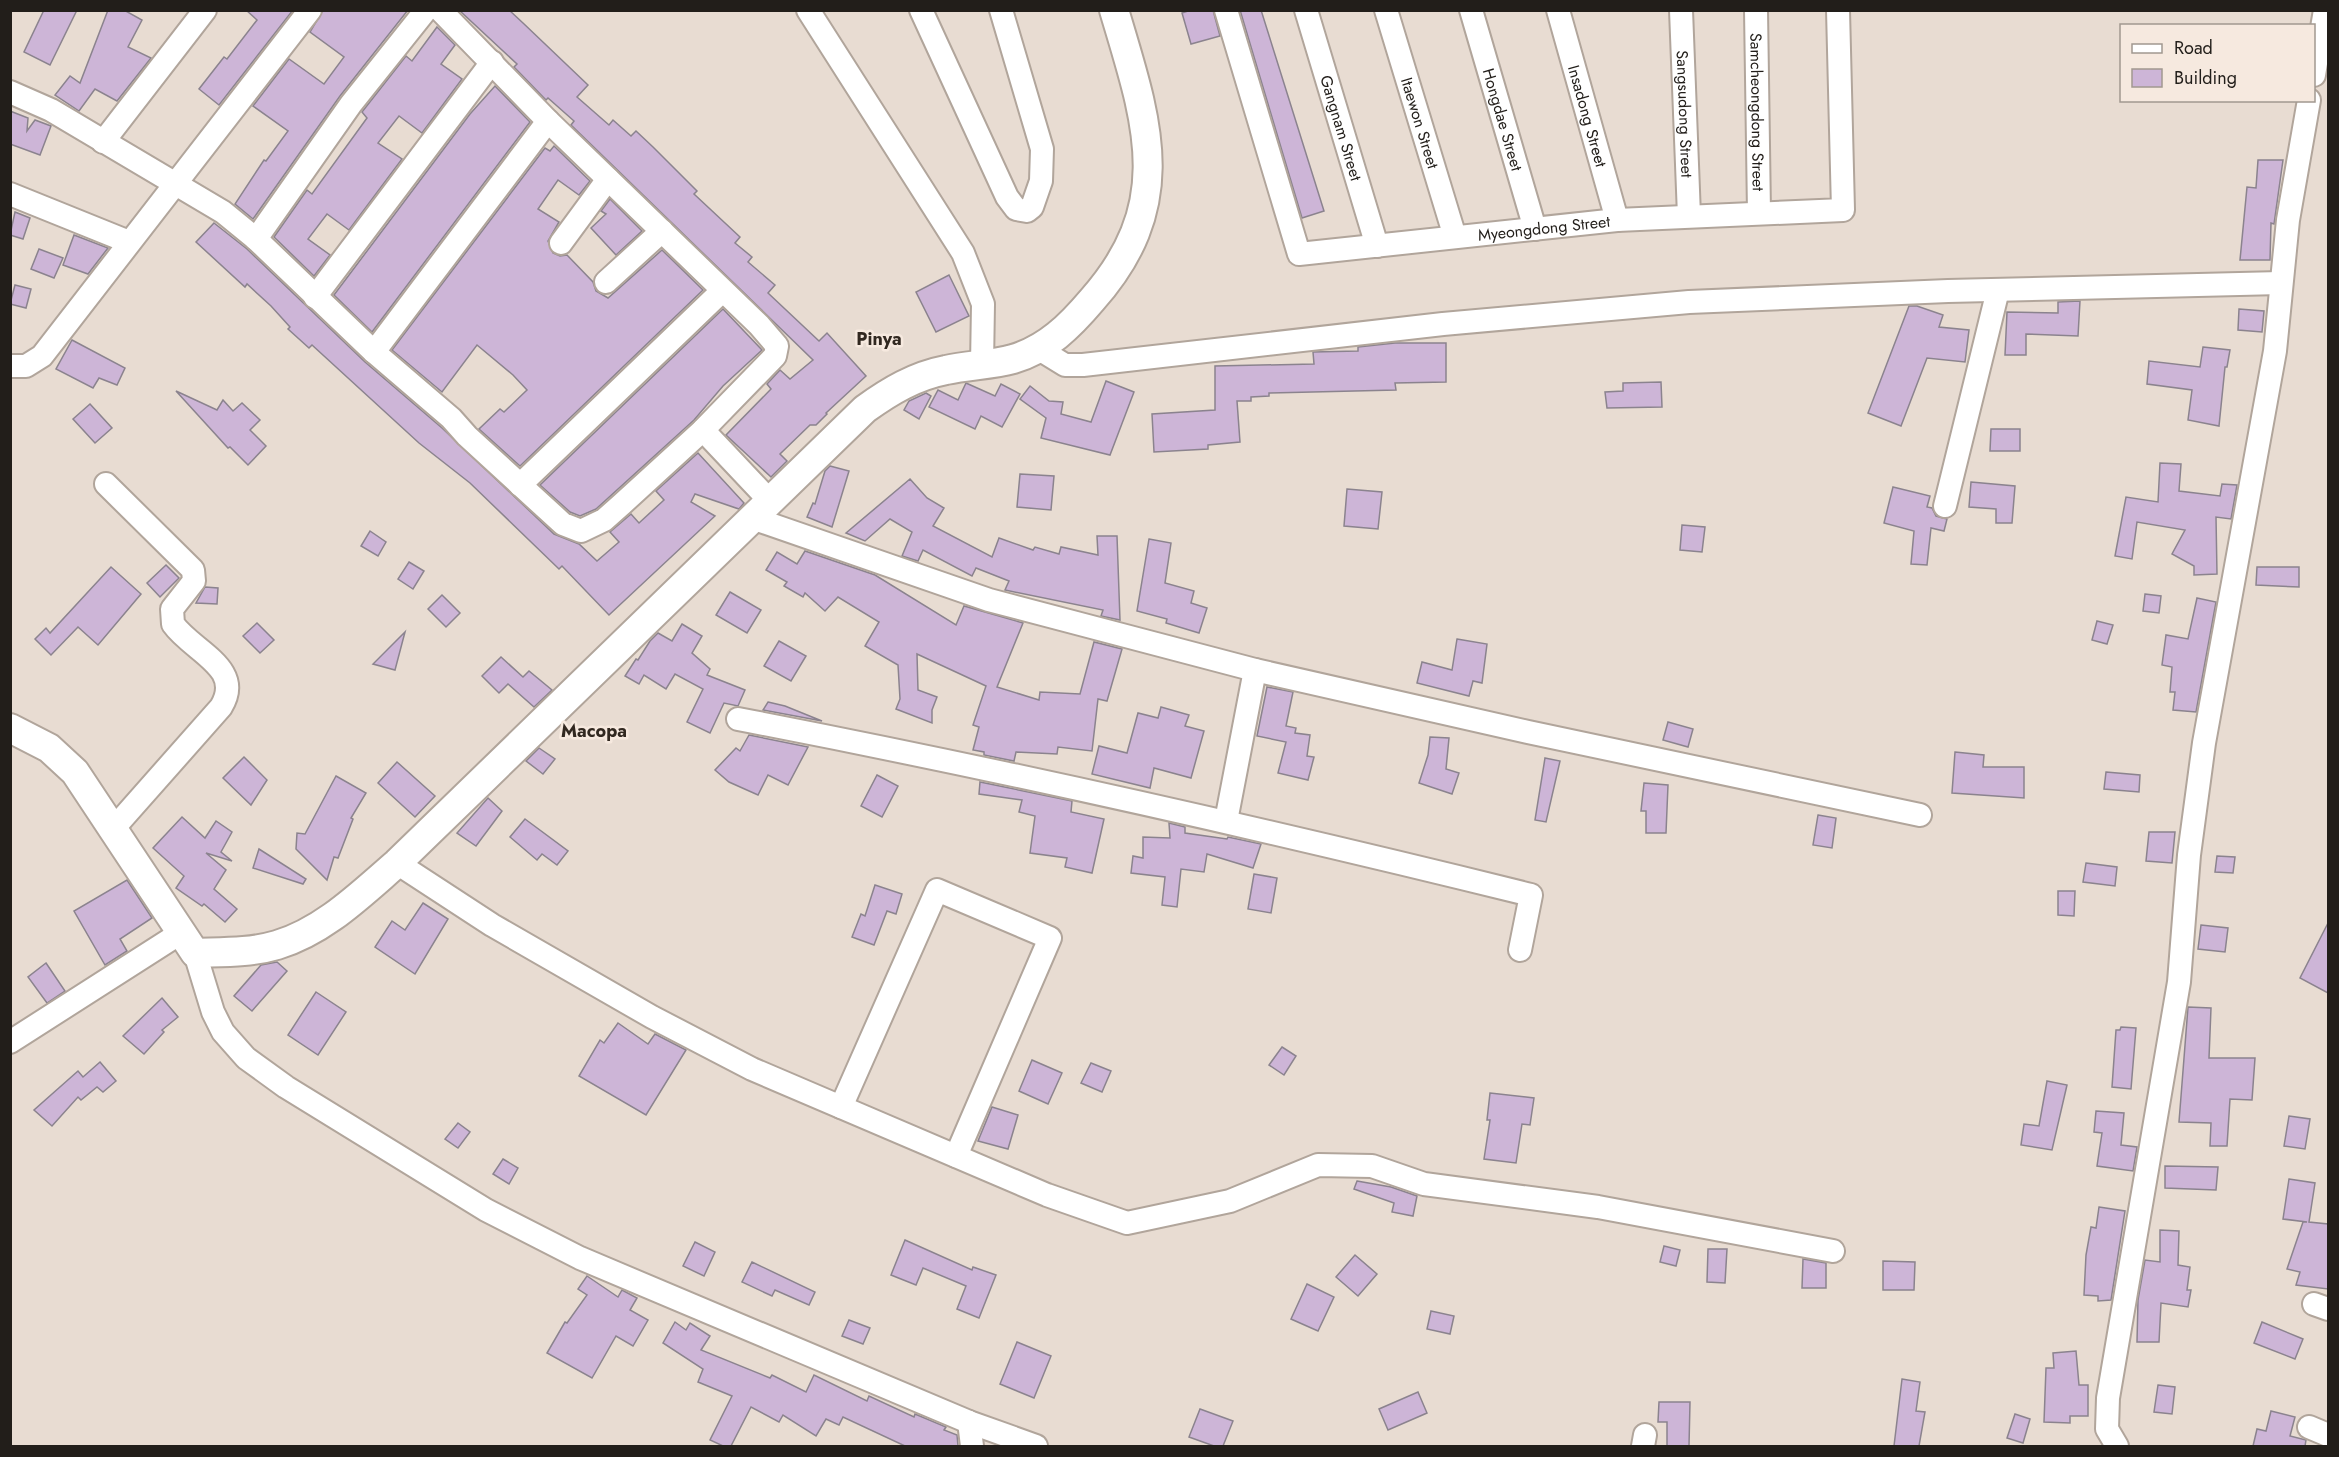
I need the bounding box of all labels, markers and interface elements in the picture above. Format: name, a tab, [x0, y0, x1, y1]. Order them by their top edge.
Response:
legend	[2120, 24, 2315, 102]
street label: Samcheongdong Street	[1744, 33, 1770, 191]
text: Road	[2174, 35, 2213, 61]
street label: Sangsudong Street	[1671, 50, 1699, 178]
street label: Insadong Street	[1562, 62, 1613, 170]
text: Building	[2174, 65, 2237, 91]
street label: Hongdae Street	[1477, 66, 1528, 174]
street label: Gangnam Street	[1314, 72, 1368, 184]
street label: Itaewon Street	[1395, 75, 1445, 172]
street label: Myeongdong Street	[1477, 210, 1611, 247]
district label: Pinya	[856, 326, 902, 352]
district label: Macopa	[561, 718, 627, 744]

